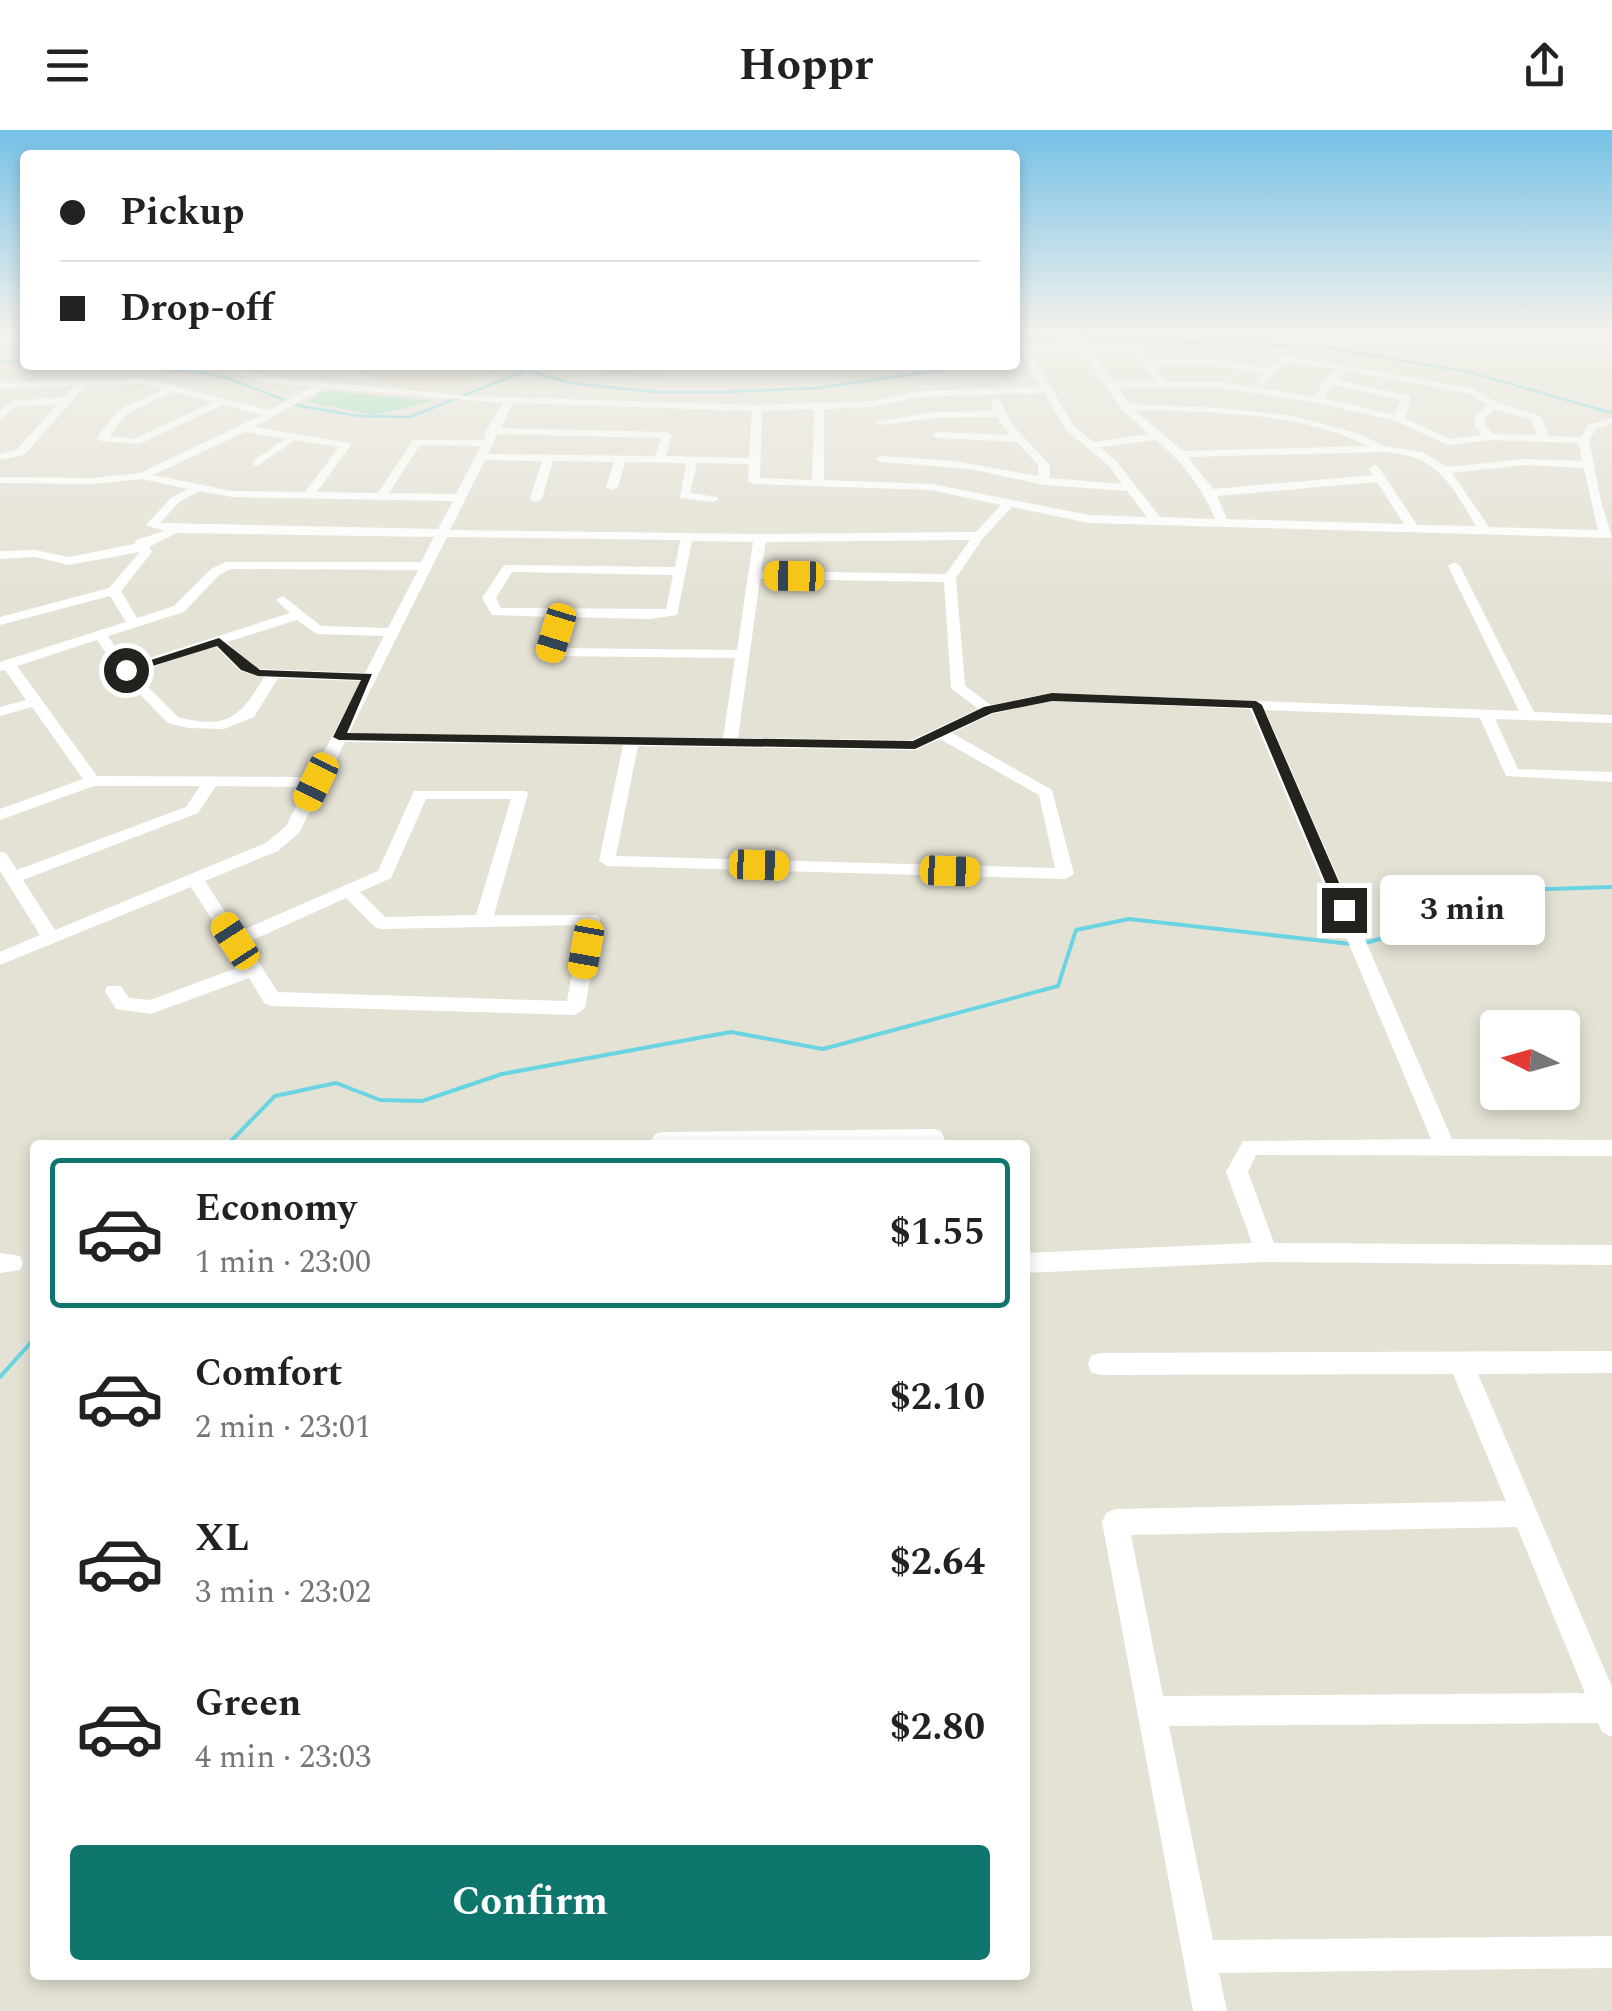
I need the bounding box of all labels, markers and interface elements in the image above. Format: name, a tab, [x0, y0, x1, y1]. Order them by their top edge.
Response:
text: Hoppr	[739, 31, 873, 100]
icon: menu	[40, 38, 95, 93]
icon: share	[1517, 38, 1572, 93]
text: Pickup	[120, 184, 244, 242]
text: Drop-off	[120, 280, 274, 338]
car	[764, 560, 824, 592]
car	[533, 600, 579, 666]
route start	[104, 648, 149, 693]
car	[289, 748, 343, 816]
car	[728, 849, 790, 881]
car	[919, 855, 981, 887]
callout: 3 min	[1379, 875, 1544, 945]
text: 3 min	[1420, 885, 1505, 934]
route end	[1322, 888, 1367, 933]
car	[206, 908, 264, 974]
car	[566, 917, 606, 981]
north arrow	[1480, 1010, 1580, 1110]
map controls	[1480, 1010, 1580, 1110]
text: Economy	[195, 1180, 356, 1238]
icon: car	[75, 1188, 165, 1278]
text: $1.55	[890, 1204, 985, 1262]
text: 1 min · 23:00	[195, 1238, 371, 1287]
text: Comfort	[195, 1345, 342, 1403]
icon: car	[75, 1353, 165, 1443]
text: $2.10	[890, 1369, 985, 1427]
text: 2 min · 23:01	[195, 1403, 371, 1452]
text: XL	[195, 1510, 249, 1568]
icon: car	[75, 1518, 165, 1608]
text: $2.64	[890, 1534, 985, 1592]
text: 3 min · 23:02	[195, 1568, 371, 1617]
text: Green	[195, 1675, 302, 1733]
icon: car	[75, 1683, 165, 1773]
text: $2.80	[890, 1699, 985, 1757]
text: 4 min · 23:03	[195, 1733, 371, 1782]
button: Confirm	[70, 1845, 990, 1960]

